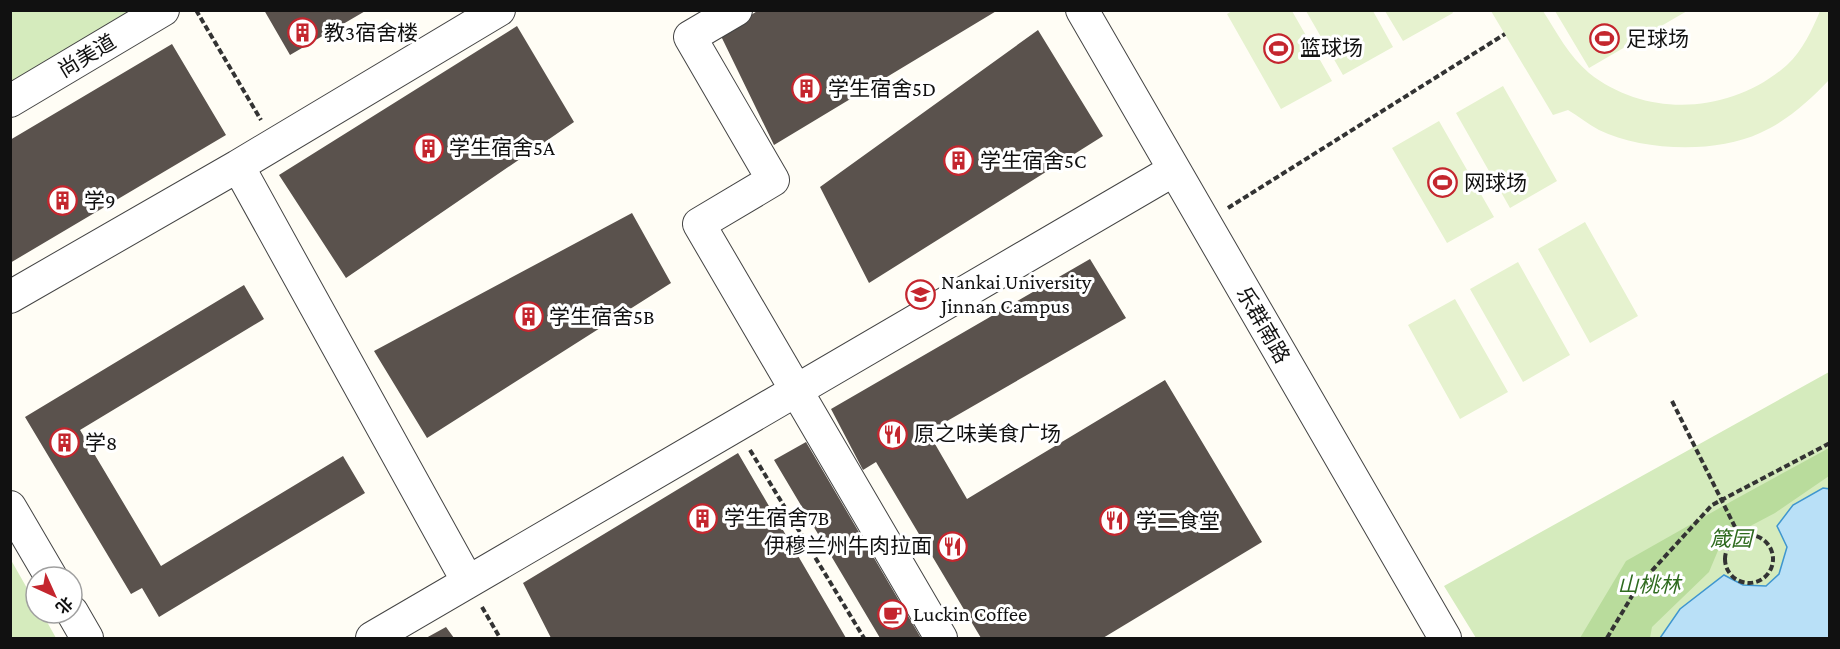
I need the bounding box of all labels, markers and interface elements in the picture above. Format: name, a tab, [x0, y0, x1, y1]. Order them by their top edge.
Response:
building icon: 教3宿舍楼	[287, 17, 319, 49]
place label: 教3宿舍楼	[324, 21, 418, 45]
sports icon: 足球场	[1589, 23, 1621, 55]
place label: 足球场	[1626, 27, 1689, 51]
street label: 尚美道	[54, 29, 120, 83]
sports icon: 篮球场	[1263, 32, 1295, 64]
place label: 篮球场	[1300, 36, 1363, 60]
building icon: 学生宿舍5D	[791, 73, 823, 105]
place label: 学生宿舍5D	[828, 77, 936, 101]
building icon: 学生宿舍5A	[412, 132, 444, 164]
place label: 学生宿舍5A	[449, 136, 555, 160]
building icon: 学生宿舍5C	[943, 145, 975, 177]
place label: 学生宿舍5C	[980, 149, 1086, 173]
sports icon: 网球场	[1427, 167, 1459, 199]
place label: 网球场	[1464, 171, 1527, 195]
building icon: 学9	[47, 185, 79, 217]
place label: 学9	[84, 189, 116, 213]
place label: Nankai University Jinnan Campus	[939, 270, 1092, 318]
school or university icon: Nankai University Jinnan Campus	[904, 278, 936, 310]
street label: 乐群南路	[1232, 283, 1294, 367]
building icon: 学生宿舍5B	[512, 301, 544, 333]
place label: 学生宿舍5B	[549, 305, 654, 329]
restaurant icon: 原之味美食广场	[877, 418, 909, 450]
place label: 原之味美食广场	[914, 422, 1061, 446]
building icon: 学8	[48, 427, 80, 459]
place label: 学8	[85, 431, 117, 455]
building icon: 学生宿舍7B	[687, 502, 719, 534]
restaurant icon: 学二食堂	[1099, 505, 1131, 537]
place label: 学生宿舍7B	[724, 506, 829, 530]
place label: 学二食堂	[1136, 509, 1220, 533]
park label: 箴园	[1710, 527, 1755, 551]
restaurant icon: 伊穆兰州牛肉拉面	[937, 530, 969, 562]
place label: 伊穆兰州牛肉拉面	[764, 534, 932, 558]
north arrow	[24, 565, 84, 625]
park label: 山桃林	[1618, 573, 1683, 597]
text: 北	[53, 594, 76, 617]
cafe icon: Luckin Coffee	[876, 598, 908, 630]
place label: Luckin Coffee	[913, 602, 1027, 626]

